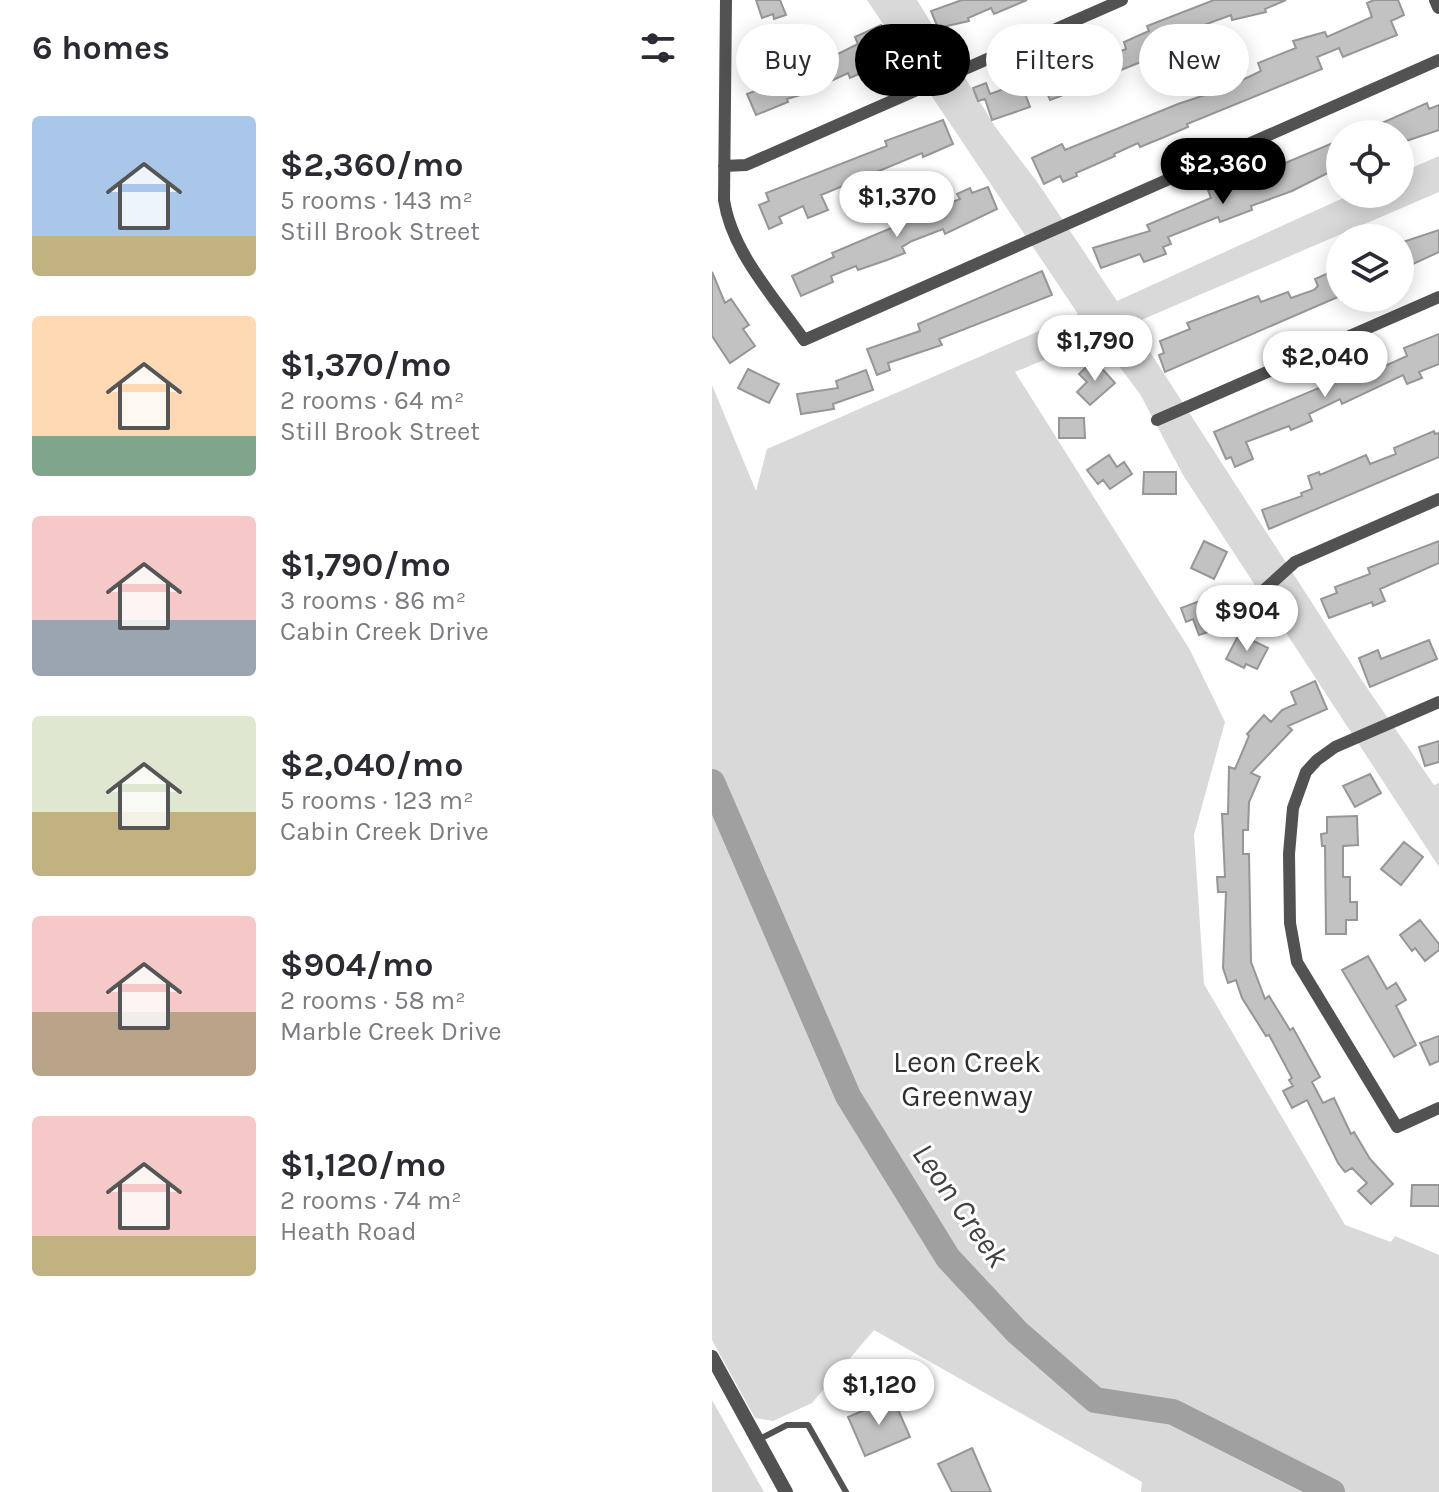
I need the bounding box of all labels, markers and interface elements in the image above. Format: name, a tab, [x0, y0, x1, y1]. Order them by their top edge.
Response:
chip: Buy	[736, 24, 839, 96]
chip: Rent	[855, 24, 970, 96]
chip: Filters	[986, 24, 1123, 96]
chip: New	[1139, 24, 1249, 96]
icon: filters	[636, 26, 680, 70]
text: 6 homes	[32, 28, 170, 68]
map controls	[1326, 120, 1414, 312]
button: locate	[1326, 120, 1414, 208]
pin: $2,360	[1158, 138, 1288, 206]
text: $2,360/mo	[280, 145, 463, 185]
icon: home	[96, 148, 192, 244]
text: $2,360	[1179, 148, 1267, 179]
pin: $1,370	[832, 171, 962, 239]
text: $1,370	[857, 181, 937, 212]
text: 5 rooms · 143 m²	[280, 185, 473, 216]
text: Still Brook Street	[280, 216, 480, 247]
button: layers	[1326, 224, 1414, 312]
pin: $1,790	[1030, 315, 1160, 383]
text: $1,790	[1055, 325, 1135, 356]
pin: $2,040	[1260, 331, 1390, 399]
text: $2,040	[1281, 341, 1369, 372]
text: $1,370/mo	[280, 345, 451, 385]
icon: home	[96, 348, 192, 444]
text: 2 rooms · 64 m²	[280, 385, 464, 416]
text: Still Brook Street	[280, 416, 480, 447]
text: $1,790/mo	[280, 545, 451, 585]
icon: home	[96, 548, 192, 644]
text: 3 rooms · 86 m²	[280, 585, 466, 616]
pin: $904	[1200, 585, 1294, 653]
text: $904	[1214, 595, 1280, 626]
text: Cabin Creek Drive	[280, 616, 489, 647]
text: $2,040/mo	[280, 745, 463, 785]
icon: home	[96, 748, 192, 844]
text: 5 rooms · 123 m²	[280, 785, 474, 816]
text: Cabin Creek Drive	[280, 816, 489, 847]
text: $904/mo	[280, 945, 433, 985]
icon: home	[96, 948, 192, 1044]
text: 2 rooms · 58 m²	[280, 985, 466, 1016]
text: Marble Creek Drive	[280, 1016, 502, 1047]
park label: Leon Creek Greenway	[893, 1044, 1041, 1114]
water label: Leon Creek	[904, 1136, 1017, 1275]
text: $1,120/mo	[280, 1145, 446, 1185]
icon: home	[96, 1148, 192, 1244]
text: 2 rooms · 74 m²	[280, 1185, 462, 1216]
text: Heath Road	[280, 1216, 417, 1247]
pin: $1,120	[814, 1359, 944, 1427]
text: $1,120	[841, 1369, 917, 1400]

